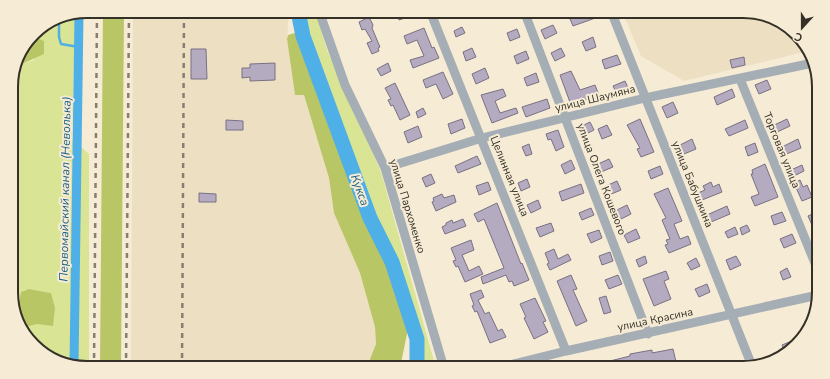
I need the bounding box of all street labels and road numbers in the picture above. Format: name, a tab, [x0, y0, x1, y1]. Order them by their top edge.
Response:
street label: улица Шаумяна	[553, 81, 637, 116]
street label: Торговая улица	[759, 110, 804, 191]
street label: улица Олега Кошевого	[573, 121, 630, 237]
street label: Целинная улица	[487, 134, 533, 219]
street label: улица Бабушкина	[668, 139, 717, 230]
street label: улица Пархоменко	[386, 157, 429, 255]
street label: улица Красина	[616, 304, 694, 335]

